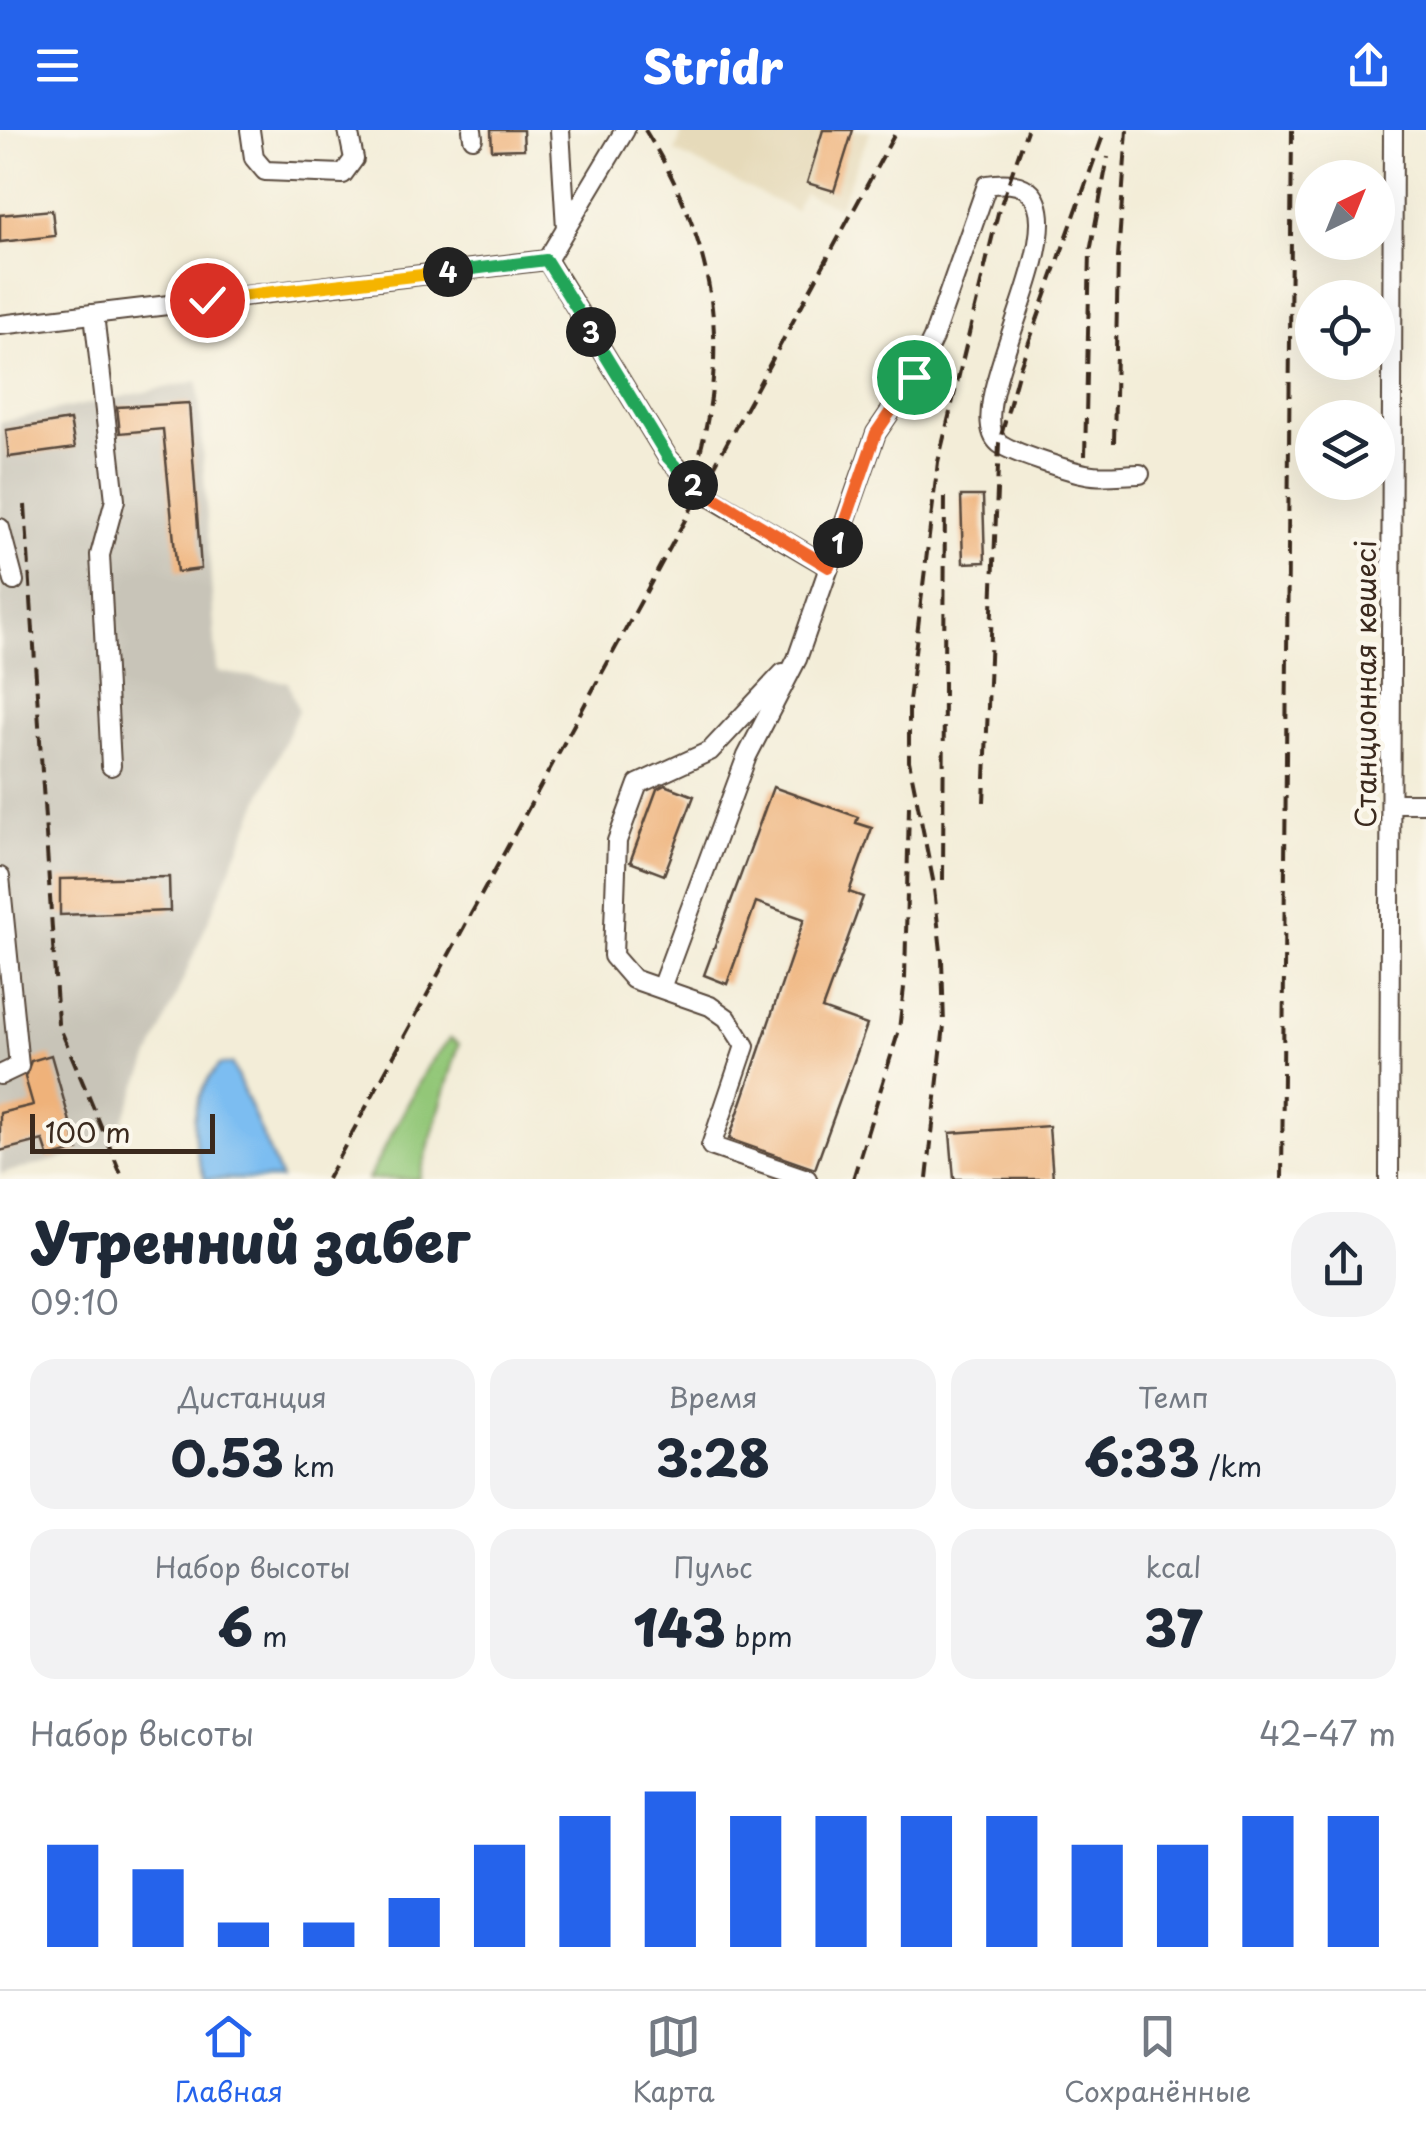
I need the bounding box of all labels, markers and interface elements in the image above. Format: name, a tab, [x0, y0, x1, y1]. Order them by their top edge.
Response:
text: Stridr	[643, 31, 783, 99]
icon: menu	[30, 38, 85, 93]
icon: share	[1341, 38, 1396, 93]
north arrow	[1295, 160, 1395, 260]
map controls	[1295, 160, 1395, 500]
pin: 4	[423, 247, 473, 297]
text: 4	[438, 250, 458, 293]
pin	[165, 258, 250, 343]
icon: check	[180, 273, 235, 328]
button: locate	[1295, 280, 1395, 380]
pin: 3	[566, 307, 616, 357]
text: 3	[582, 310, 600, 353]
pin	[872, 335, 957, 420]
icon: arrive	[887, 350, 942, 405]
button: layers	[1295, 400, 1395, 500]
pin: 2	[668, 460, 718, 510]
text: 2	[683, 463, 703, 506]
pin: 1	[813, 518, 863, 568]
text: 1	[831, 521, 845, 564]
street label: Станционная көшесі	[1343, 540, 1386, 828]
scale bar	[30, 1109, 215, 1154]
text: 100 m	[45, 1110, 131, 1153]
text: Утренний забег	[30, 1199, 470, 1282]
button: share	[1291, 1212, 1396, 1317]
text: 09:10	[30, 1278, 119, 1326]
text: Дистанция	[178, 1375, 327, 1418]
text: Время	[668, 1375, 758, 1418]
text: Темп	[1138, 1375, 1209, 1418]
text: 0.53	[170, 1418, 284, 1494]
text: 3:28	[656, 1418, 770, 1494]
text: 6:33	[1084, 1418, 1200, 1494]
text: km	[284, 1444, 335, 1487]
text: /km	[1200, 1444, 1262, 1487]
text: Набор высоты	[155, 1545, 351, 1588]
text: Пульс	[673, 1545, 753, 1588]
text: kcal	[1145, 1545, 1201, 1588]
text: 6	[218, 1588, 253, 1664]
text: 143	[633, 1588, 726, 1664]
text: 37	[1144, 1588, 1202, 1664]
text: m	[253, 1614, 288, 1657]
text: bpm	[726, 1614, 793, 1657]
text: Набор высоты	[30, 1709, 254, 1757]
text: 42–47 m	[1259, 1709, 1396, 1757]
tab: Главная	[175, 2009, 283, 2112]
tab: Карта	[632, 2009, 715, 2112]
tab: Сохранённые	[1064, 2009, 1251, 2112]

